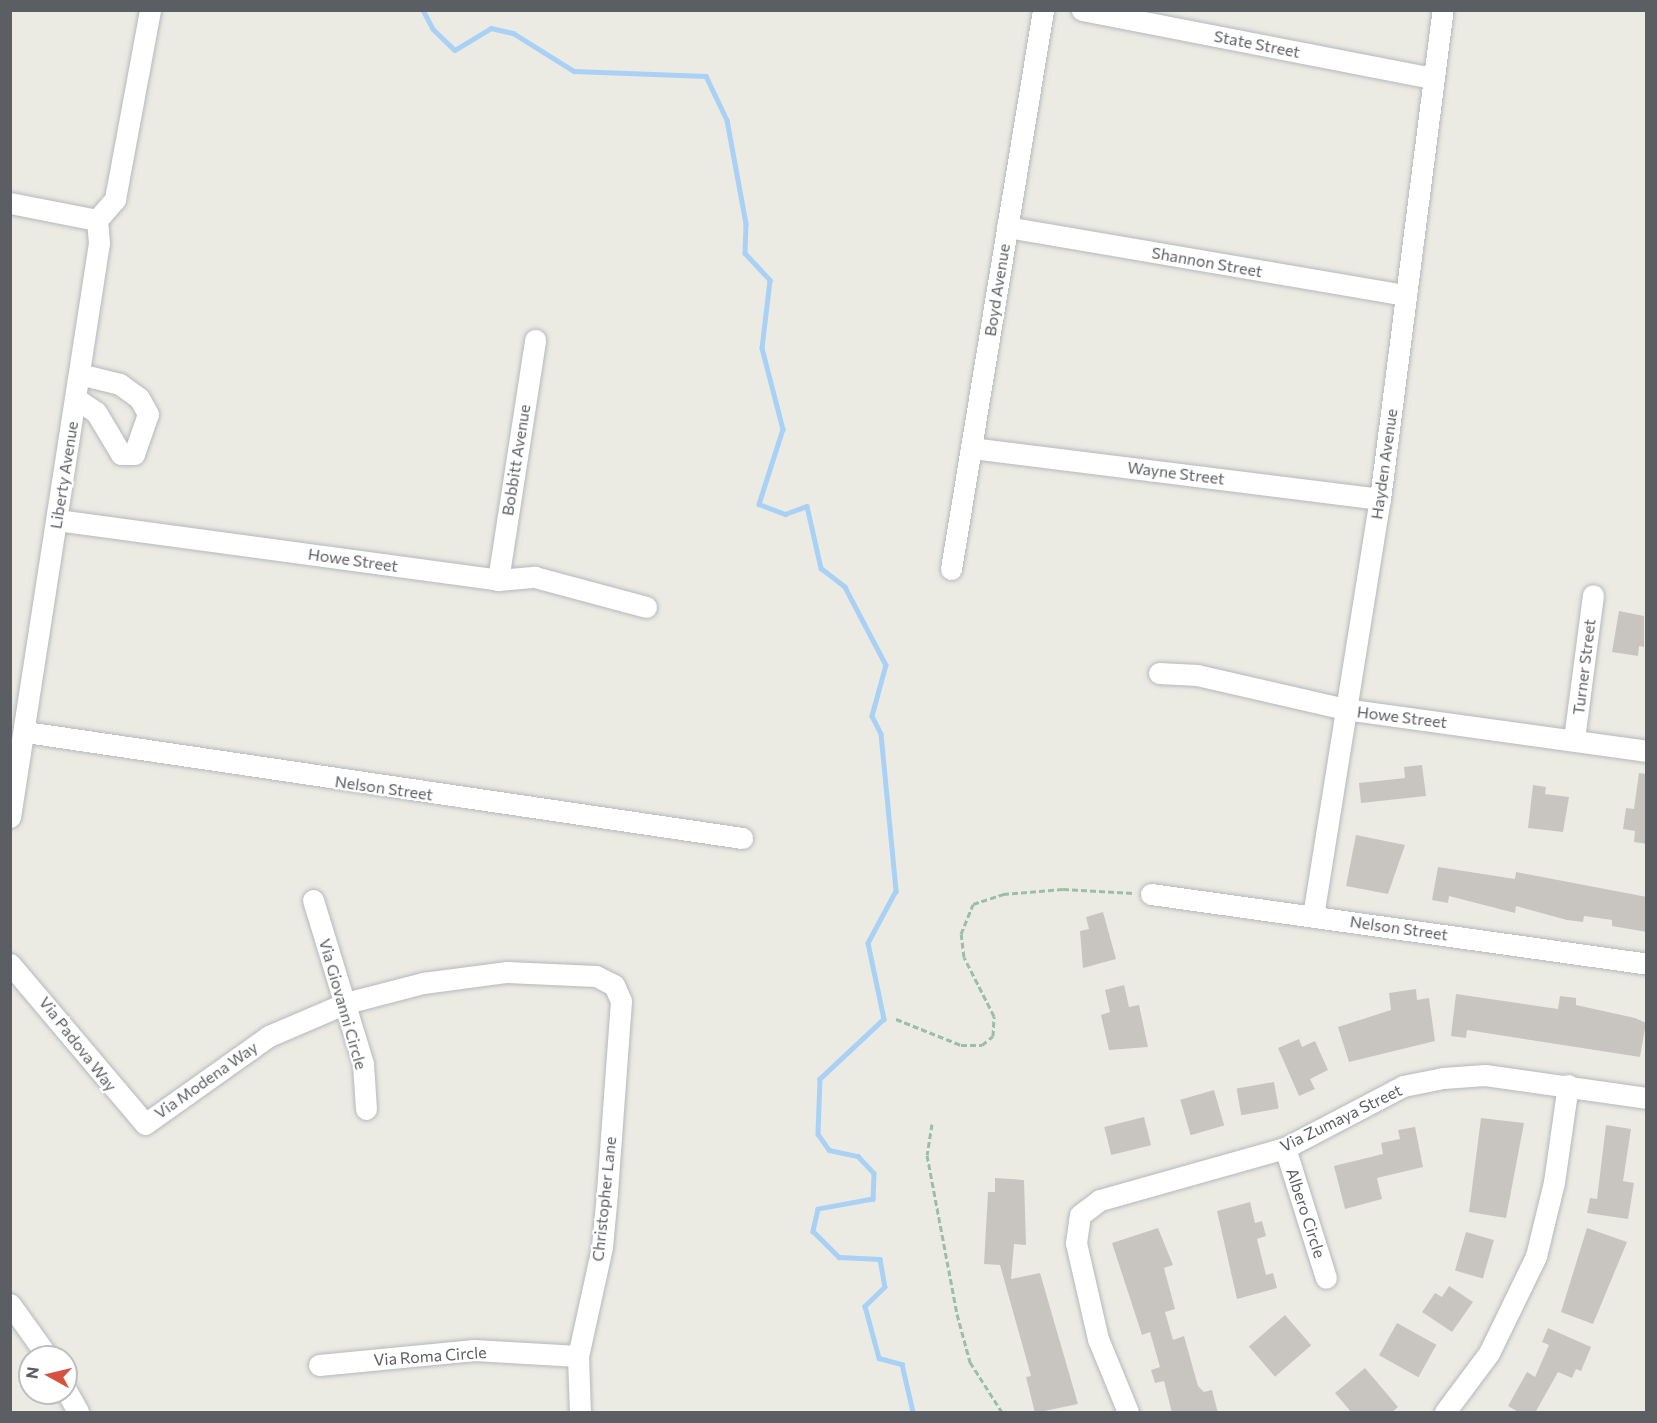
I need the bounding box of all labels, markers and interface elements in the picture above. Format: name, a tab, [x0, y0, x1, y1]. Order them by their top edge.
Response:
street label: State Street	[1212, 26, 1302, 62]
street label: Boyd Avenue	[980, 242, 1014, 338]
street label: Shannon Street	[1150, 243, 1264, 281]
street label: Bobbitt Avenue	[498, 403, 534, 517]
street label: Hayden Avenue	[1367, 407, 1401, 521]
street label: Liberty Avenue	[46, 420, 82, 530]
street label: Wayne Street	[1126, 458, 1226, 488]
street label: Howe Street	[307, 544, 399, 576]
street label: Turner Street	[1569, 618, 1599, 716]
street label: Howe Street	[1356, 702, 1448, 732]
street label: Nelson Street	[334, 772, 434, 804]
street label: Nelson Street	[1349, 912, 1449, 944]
street label: Via Giovanni Circle	[315, 936, 371, 1072]
street label: Via Padova Way	[35, 993, 121, 1095]
street label: Via Modena Way	[151, 1037, 261, 1123]
street label: Via Zumaya Street	[1277, 1080, 1405, 1156]
street label: Christopher Lane	[588, 1136, 620, 1262]
street label: Albero Circle	[1282, 1166, 1330, 1260]
street label: Via Roma Circle	[373, 1342, 487, 1370]
north arrow	[18, 1345, 78, 1405]
text: N	[21, 1365, 42, 1380]

